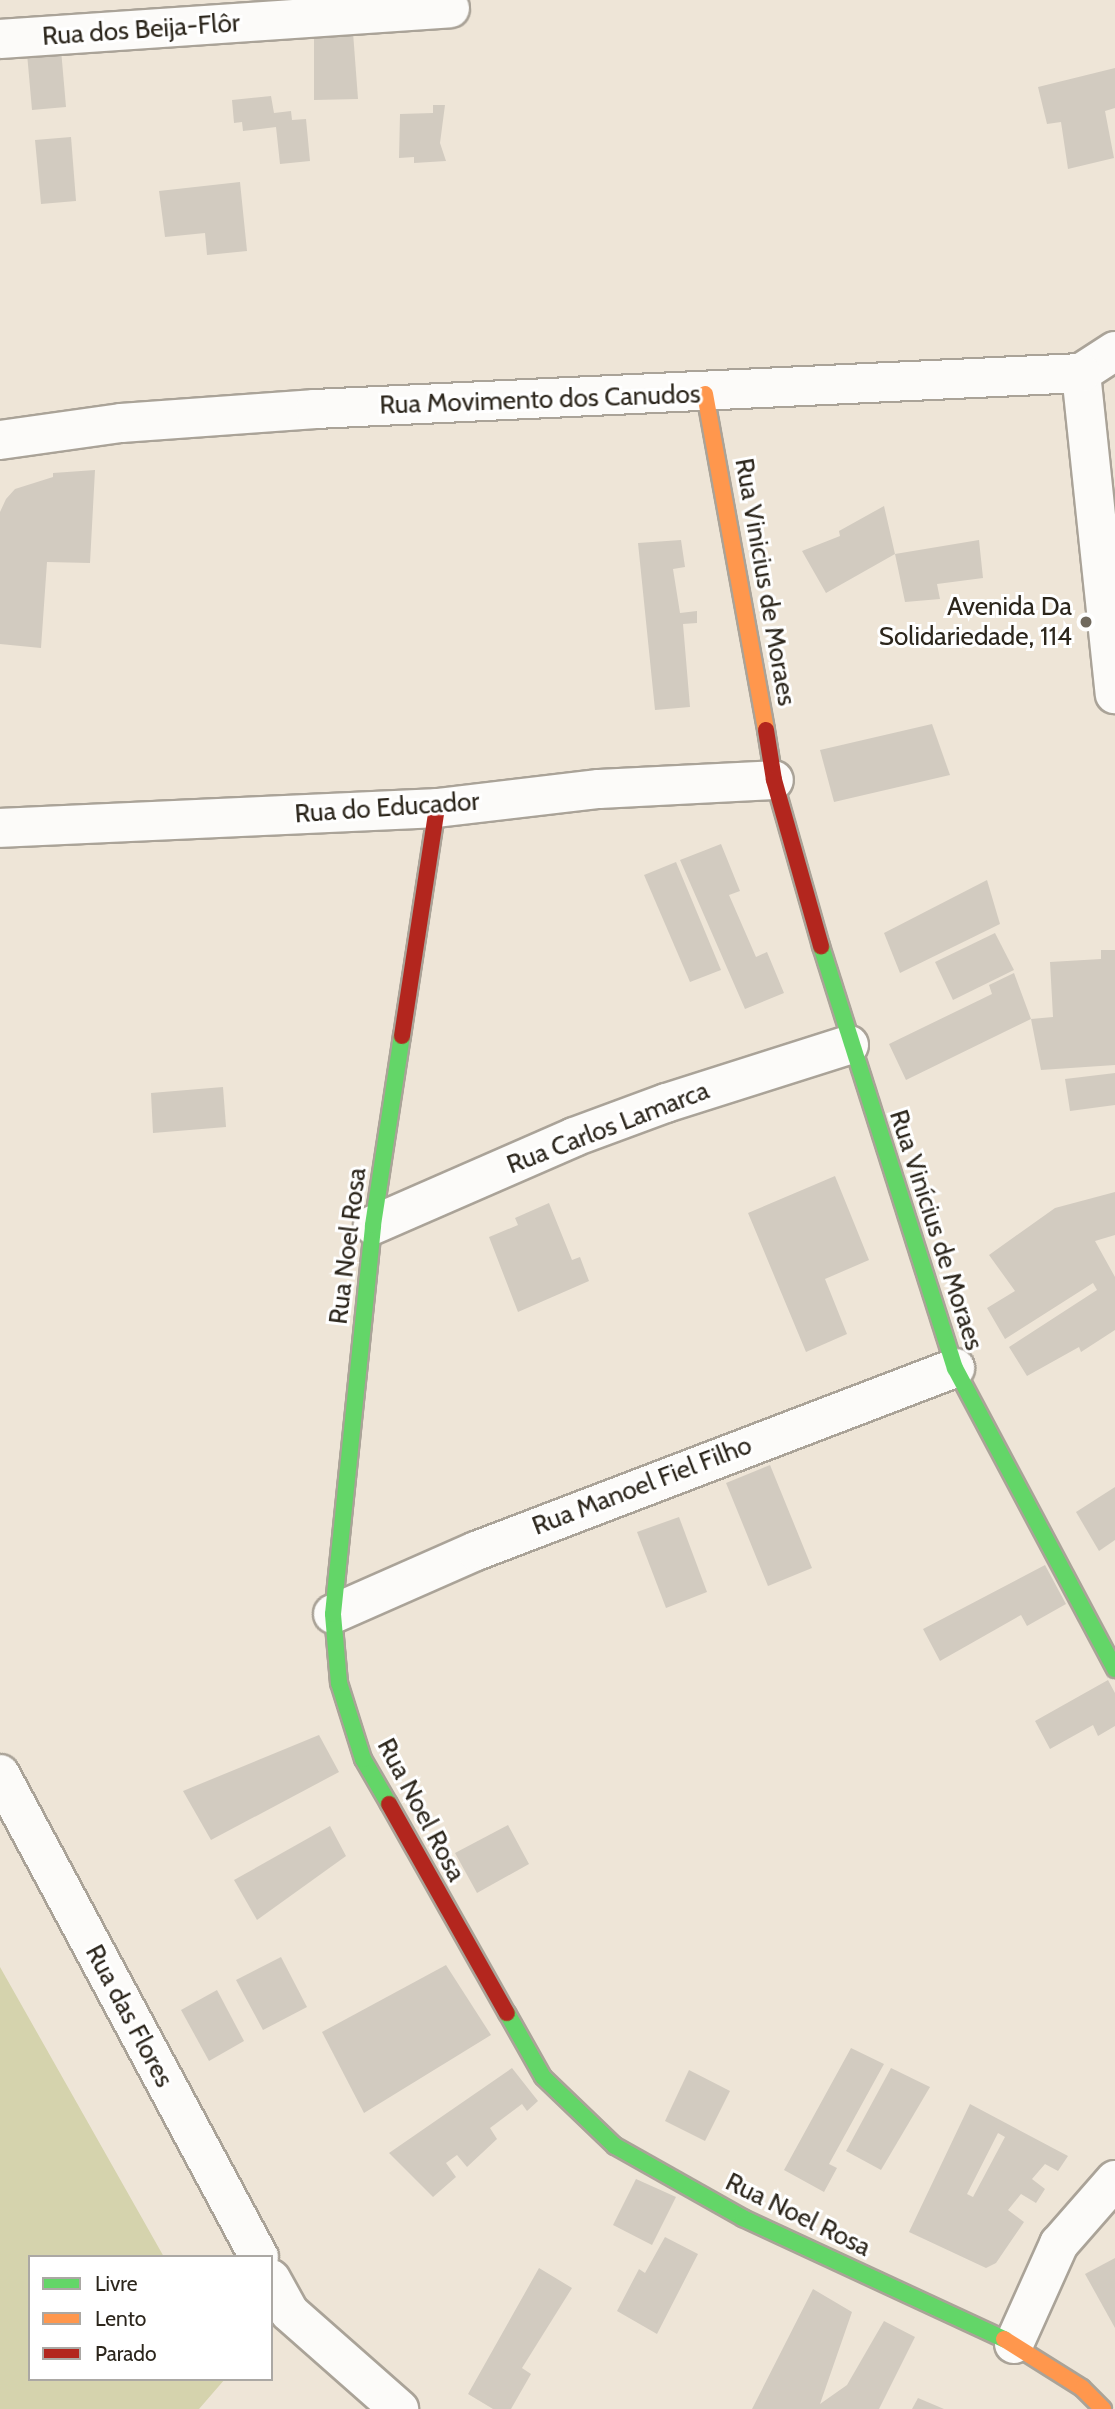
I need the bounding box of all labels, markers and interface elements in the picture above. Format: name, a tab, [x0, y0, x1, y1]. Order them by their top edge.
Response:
street label: Rua dos Beija-Flôr	[41, 8, 241, 52]
street label: Rua Movimento dos Canudos	[379, 379, 701, 421]
street label: Rua Vinicius de Moraes	[728, 456, 802, 708]
place label: Avenida Da Solidariedade, 114	[879, 591, 1072, 652]
marker: Avenida Da Solidariedade, 114	[1078, 614, 1094, 630]
street label: Rua do Educador	[294, 786, 480, 830]
street label: Rua Carlos Lamarca	[503, 1075, 713, 1181]
street label: Rua Vinícius de Moraes	[882, 1106, 990, 1354]
street label: Rua Noel Rosa	[323, 1166, 373, 1326]
street label: Rua Manoel Fiel Filho	[528, 1430, 756, 1542]
street label: Rua Noel Rosa	[370, 1733, 472, 1887]
street label: Rua das Flores	[78, 1939, 180, 2093]
street label: Rua Noel Rosa	[720, 2166, 876, 2264]
legend	[28, 2255, 273, 2381]
text: Livre	[95, 2271, 137, 2296]
text: Lento	[95, 2306, 146, 2331]
text: Parado	[95, 2341, 157, 2366]

